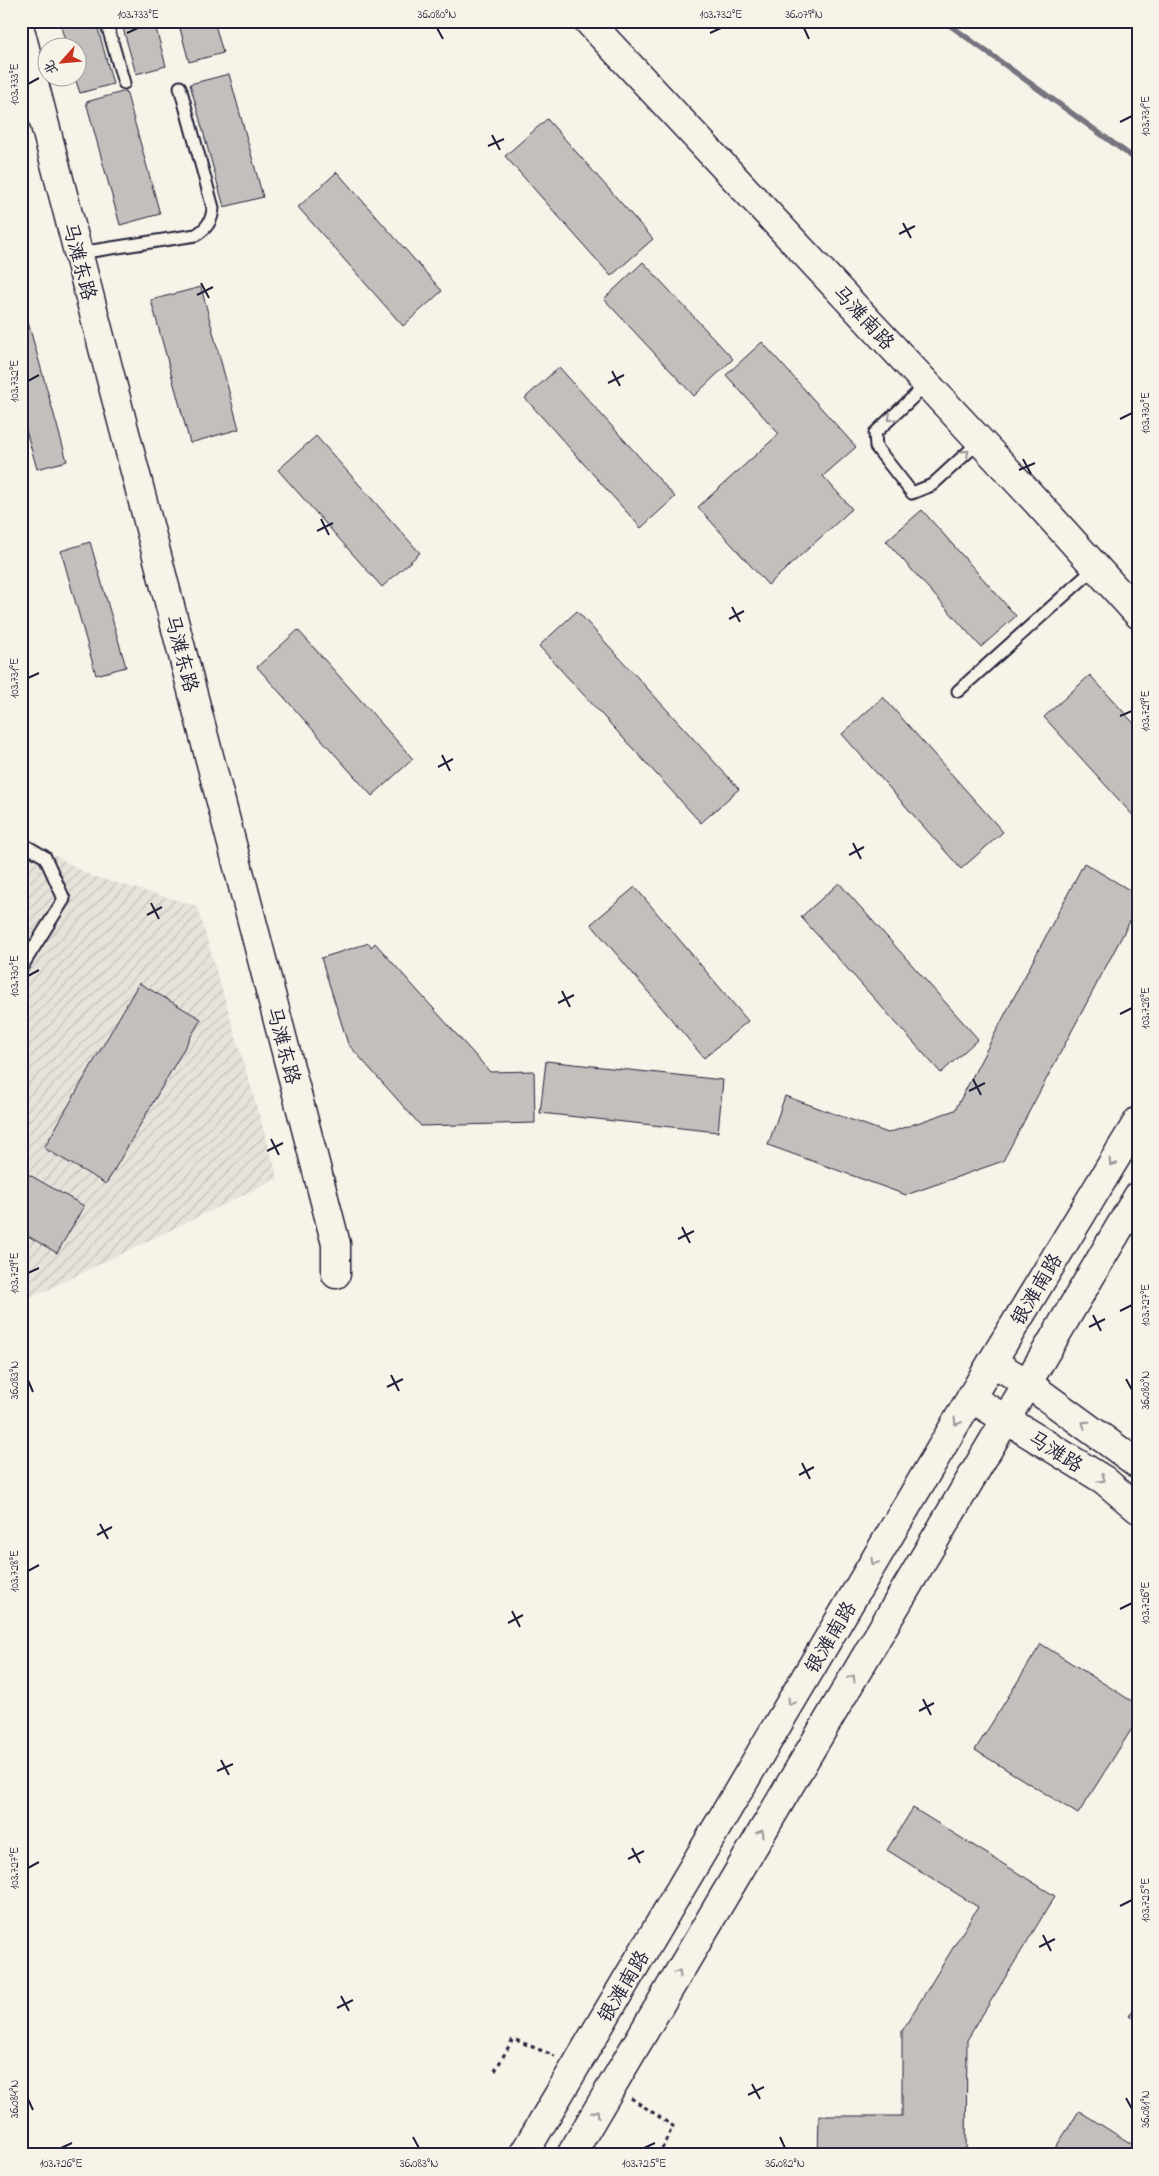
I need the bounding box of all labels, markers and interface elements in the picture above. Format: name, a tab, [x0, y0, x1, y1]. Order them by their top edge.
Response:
text: 103.733°E	[117, 6, 159, 24]
text: 36.080°N	[418, 6, 456, 24]
text: 103.732°E	[700, 6, 742, 24]
text: 36.079°N	[785, 6, 823, 24]
north arrow	[38, 38, 88, 88]
text: 北	[39, 56, 64, 78]
text: 103.733°E	[6, 63, 24, 105]
text: 103.731°E	[1137, 96, 1155, 136]
street label: 马滩东路	[53, 219, 102, 305]
street label: 马滩南路	[824, 280, 901, 359]
text: 103.732°E	[6, 360, 24, 402]
text: 103.730°E	[1137, 392, 1155, 434]
one-way arrow	[888, 412, 897, 421]
one-way arrow	[961, 450, 970, 459]
street label: 马滩东路	[155, 611, 204, 697]
text: 103.731°E	[6, 658, 24, 698]
text: 103.729°E	[1137, 690, 1155, 732]
text: 103.730°E	[6, 955, 24, 997]
text: 103.728°E	[1137, 987, 1155, 1029]
street label: 马滩东路	[257, 1003, 306, 1089]
one-way arrow	[1109, 1157, 1119, 1166]
street label: 银滩南路	[1005, 1248, 1072, 1332]
text: 103.729°E	[6, 1252, 24, 1294]
text: 103.727°E	[1137, 1284, 1155, 1326]
text: 36.083°N	[6, 1361, 24, 1399]
text: 36.080°N	[1137, 1371, 1155, 1409]
one-way arrow	[953, 1417, 963, 1426]
one-way arrow	[1081, 1421, 1091, 1430]
street label: 马滩路	[1022, 1425, 1089, 1482]
one-way arrow	[1096, 1473, 1105, 1482]
text: 103.728°E	[6, 1550, 24, 1592]
one-way arrow	[871, 1556, 881, 1565]
text: 103.726°E	[1137, 1581, 1155, 1625]
street label: 银滩南路	[799, 1596, 866, 1680]
one-way arrow	[846, 1674, 856, 1683]
one-way arrow	[788, 1696, 798, 1705]
one-way arrow	[755, 1829, 765, 1838]
text: 103.727°E	[6, 1847, 24, 1889]
text: 103.725°E	[1137, 1878, 1155, 1922]
street label: 银滩南路	[592, 1945, 659, 2029]
one-way arrow	[672, 1969, 682, 1978]
text: 36.084°N	[6, 2080, 24, 2118]
text: 36.081°N	[1137, 2090, 1155, 2128]
one-way arrow	[589, 2109, 599, 2118]
text: 103.726°E	[39, 2155, 83, 2173]
text: 36.083°N	[400, 2155, 438, 2173]
text: 103.725°E	[622, 2155, 666, 2173]
text: 36.082°N	[765, 2155, 805, 2173]

